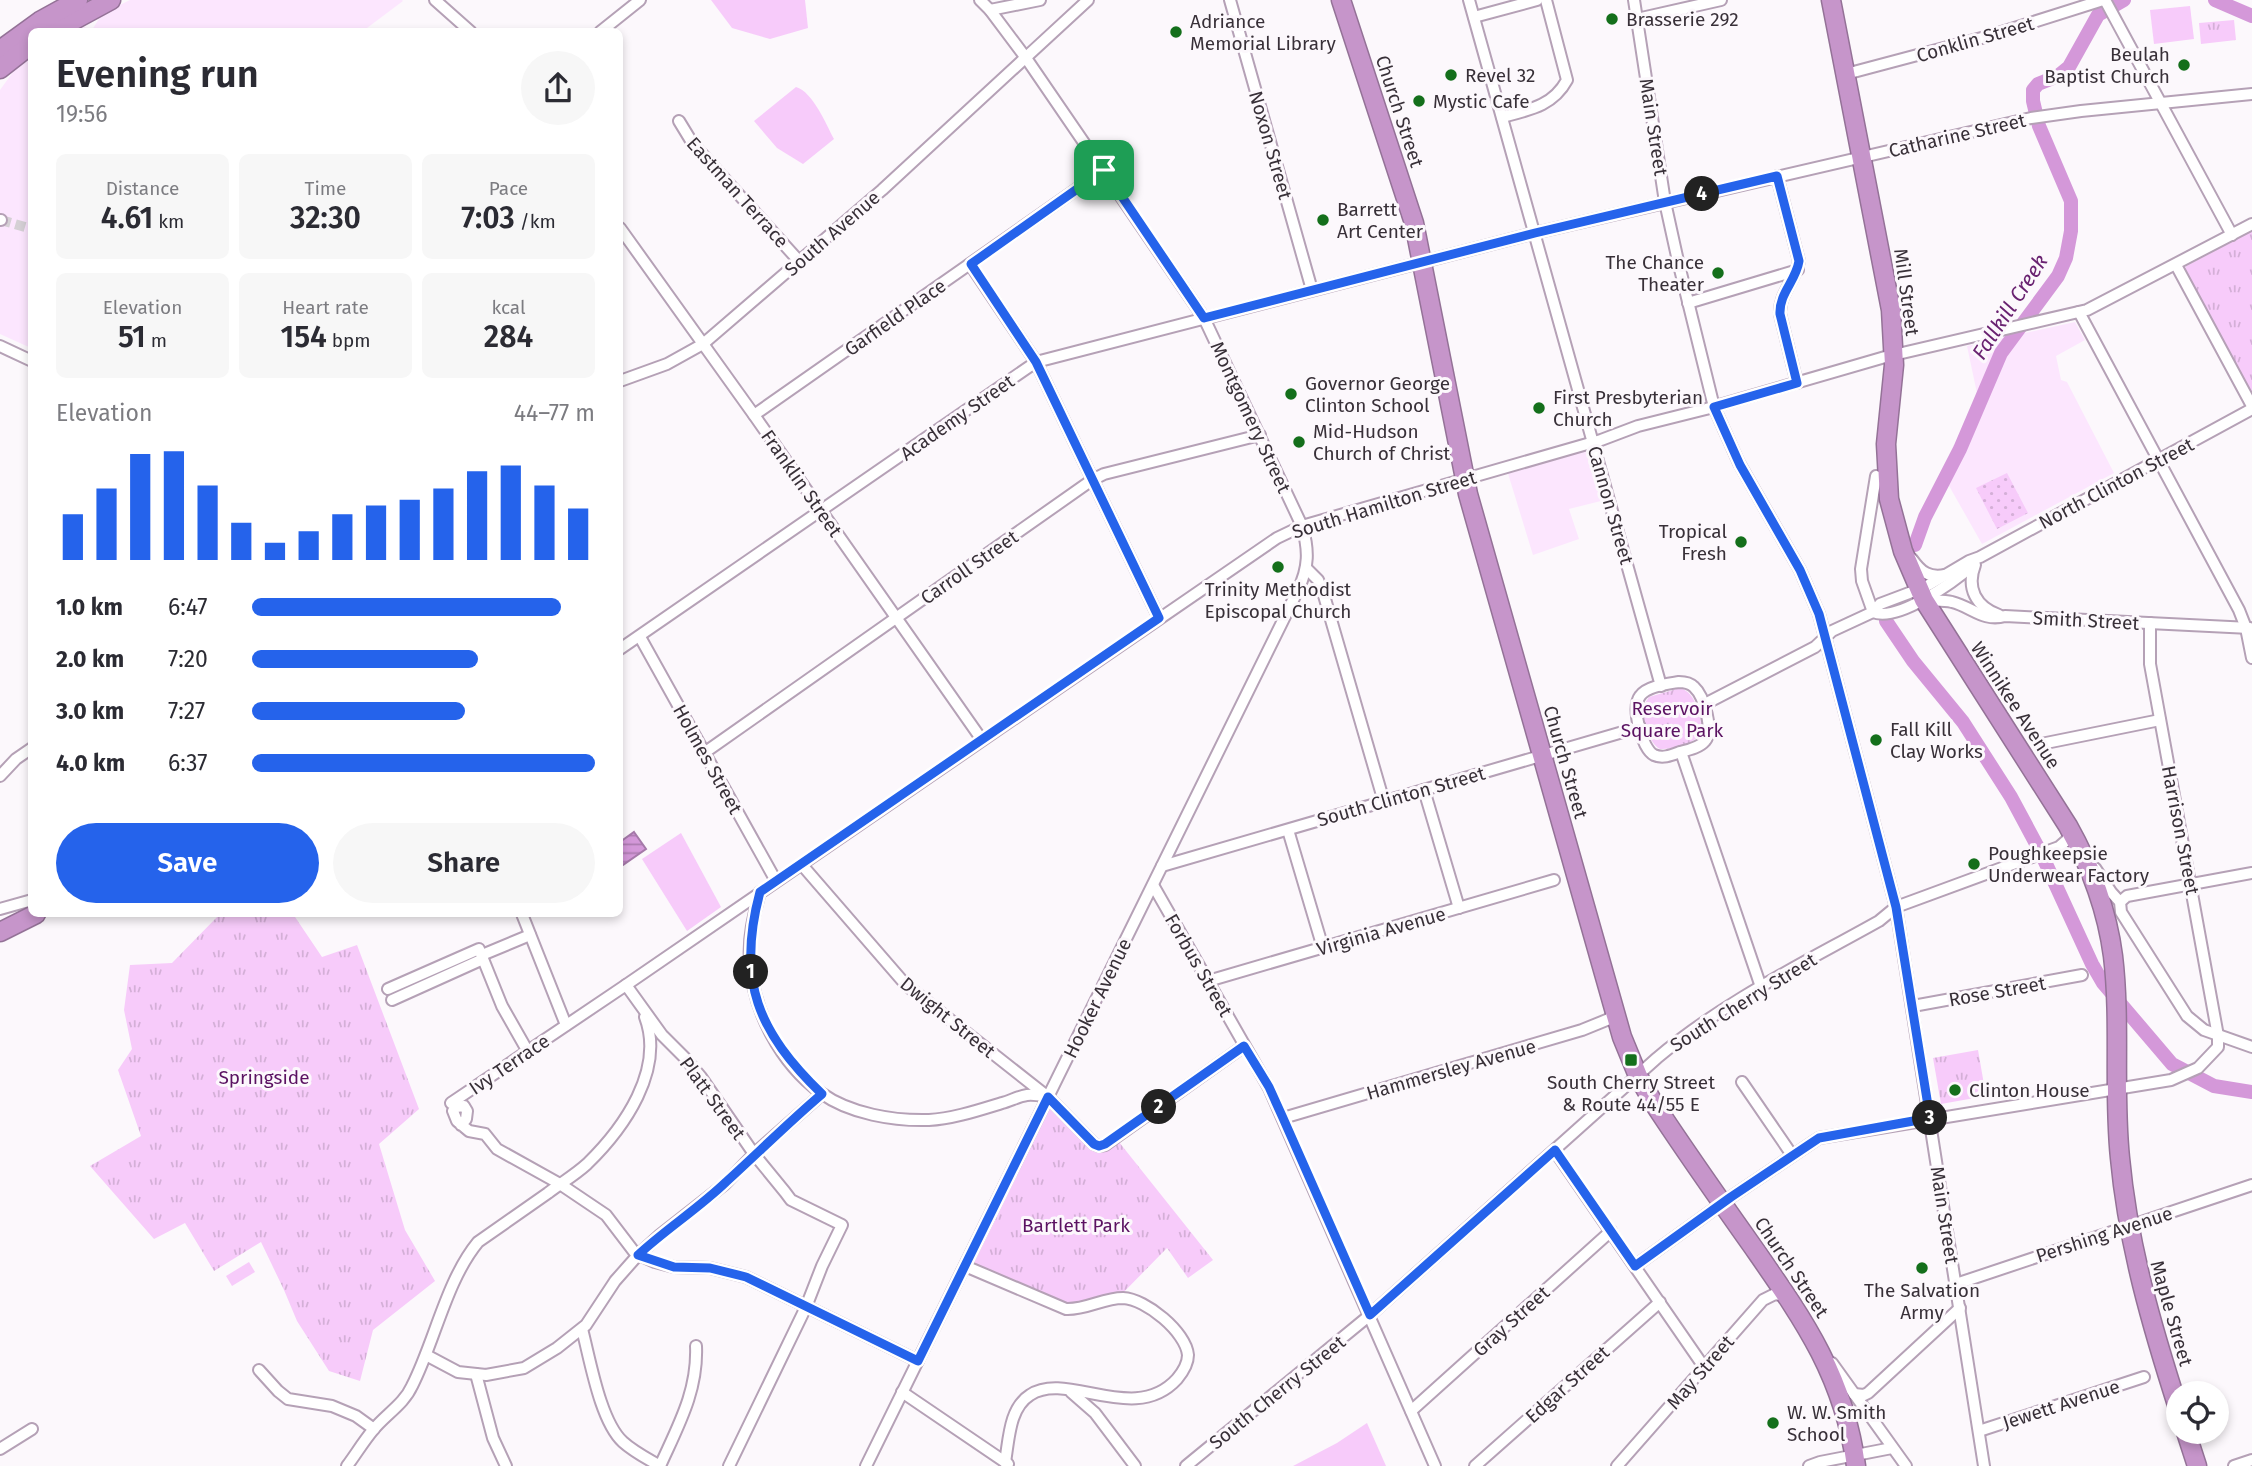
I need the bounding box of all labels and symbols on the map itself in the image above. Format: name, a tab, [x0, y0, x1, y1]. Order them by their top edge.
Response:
place label: Brasserie 292	[1626, 8, 1739, 31]
place label: Adriance Memorial Library	[1190, 10, 1336, 55]
marker: Brasserie 292	[1604, 11, 1620, 27]
street label: Conklin Street	[1914, 12, 2037, 67]
marker: Adriance Memorial Library	[1168, 24, 1184, 40]
place label: Beulah Baptist Church	[2044, 43, 2170, 88]
street label: Church Street	[1371, 52, 1428, 170]
marker: Beulah Baptist Church	[2176, 57, 2192, 73]
place label: Revel 32	[1465, 64, 1535, 87]
marker: Revel 32	[1443, 67, 1459, 83]
street label: Main Street	[1634, 77, 1673, 178]
street label: Noxon Street	[1244, 88, 1297, 202]
place label: Mystic Cafe	[1433, 90, 1530, 113]
marker: Mystic Cafe	[1411, 93, 1427, 109]
street label: Catharine Street	[1886, 109, 2028, 162]
street label: Eastman Terrace	[682, 132, 793, 252]
pin	[1074, 140, 1134, 200]
pin: 4	[1684, 176, 1720, 212]
street label: South Avenue	[780, 186, 885, 281]
place label: Barrett Art Center	[1337, 198, 1424, 243]
marker: Barrett Art Center	[1315, 212, 1331, 228]
street label: Mill Street	[1889, 247, 1924, 337]
water label: Fallkill Creek	[1966, 250, 2054, 364]
place label: The Chance Theater	[1606, 251, 1705, 296]
marker: The Chance Theater	[1710, 265, 1726, 281]
street label: Garfield Place	[840, 274, 950, 361]
street label: Montgomery Street	[1205, 338, 1296, 497]
street label: Academy Street	[896, 370, 1019, 465]
place label: Governor George Clinton School	[1305, 372, 1450, 417]
marker: Governor George Clinton School	[1283, 386, 1299, 402]
place label: First Presbyterian Church	[1553, 386, 1703, 431]
marker: First Presbyterian Church	[1531, 400, 1547, 416]
place label: Mid-Hudson Church of Christ	[1313, 420, 1450, 465]
street label: Franklin Street	[756, 425, 847, 541]
street label: North Clinton Street	[2035, 433, 2198, 534]
marker: Mid-Hudson Church of Christ	[1291, 434, 1307, 450]
street label: Cannon Street	[1583, 443, 1638, 567]
street label: South Hamilton Street	[1289, 465, 1479, 543]
place label: Tropical Fresh	[1659, 520, 1727, 565]
street label: Carroll Street	[916, 525, 1023, 609]
marker: Tropical Fresh	[1733, 534, 1749, 550]
marker: Trinity Methodist Episcopal Church	[1270, 559, 1286, 575]
place label: Trinity Methodist Episcopal Church	[1205, 578, 1351, 623]
street label: Smith Street	[2032, 606, 2140, 635]
street label: Winnikee Avenue	[1966, 637, 2065, 773]
park label: Reservoir Square Park	[1621, 697, 1724, 742]
street label: Holmes Street	[668, 700, 747, 818]
street label: Church Street	[1538, 703, 1593, 821]
place label: Fall Kill Clay Works	[1890, 718, 1983, 763]
marker: Fall Kill Clay Works	[1868, 732, 1884, 748]
street label: South Clinton Street	[1315, 761, 1488, 831]
street label: Harrison Street	[2157, 764, 2204, 897]
place label: Poughkeepsie Underwear Factory	[1988, 842, 2150, 887]
marker: Poughkeepsie Underwear Factory	[1966, 856, 1982, 872]
street label: Virginia Avenue	[1314, 902, 1448, 961]
street label: Forbus Street	[1160, 910, 1237, 1021]
street label: Hooker Avenue	[1059, 935, 1136, 1062]
street label: South Cherry Street	[1666, 948, 1821, 1057]
pin: 1	[734, 954, 768, 990]
street label: Dwight Street	[895, 972, 1000, 1063]
street label: Rose Street	[1947, 972, 2048, 1011]
street label: Ivy Terrace	[465, 1029, 554, 1100]
street label: Hammersley Avenue	[1364, 1034, 1539, 1105]
street label: Platt Street	[675, 1052, 750, 1144]
marker: South Cherry Street & Route 44/55 E	[1623, 1052, 1639, 1068]
park label: Springside	[218, 1066, 310, 1089]
place label: South Cherry Street & Route 44/55 E	[1547, 1071, 1715, 1116]
place label: Clinton House	[1969, 1079, 2090, 1102]
marker: Clinton House	[1947, 1082, 1963, 1098]
pin: 2	[1142, 1090, 1176, 1124]
pin: 3	[1912, 1100, 1948, 1136]
street label: Main Street	[1925, 1165, 1964, 1266]
street label: Pershing Avenue	[2033, 1202, 2175, 1267]
street label: Church Street	[1750, 1213, 1834, 1322]
park label: Bartlett Park	[1022, 1214, 1130, 1237]
street label: Maple Street	[2145, 1258, 2198, 1369]
marker: The Salvation Army	[1914, 1260, 1930, 1276]
place label: The Salvation Army	[1864, 1279, 1980, 1324]
street label: Gray Street	[1468, 1281, 1554, 1362]
street label: South Cherry Street	[1205, 1330, 1350, 1454]
street label: May Street	[1662, 1330, 1739, 1414]
street label: Edgar Street	[1521, 1341, 1614, 1428]
street label: Jewett Avenue	[2000, 1375, 2123, 1434]
place label: W. W. Smith School	[1787, 1401, 1886, 1446]
marker: W. W. Smith School	[1765, 1415, 1781, 1431]

